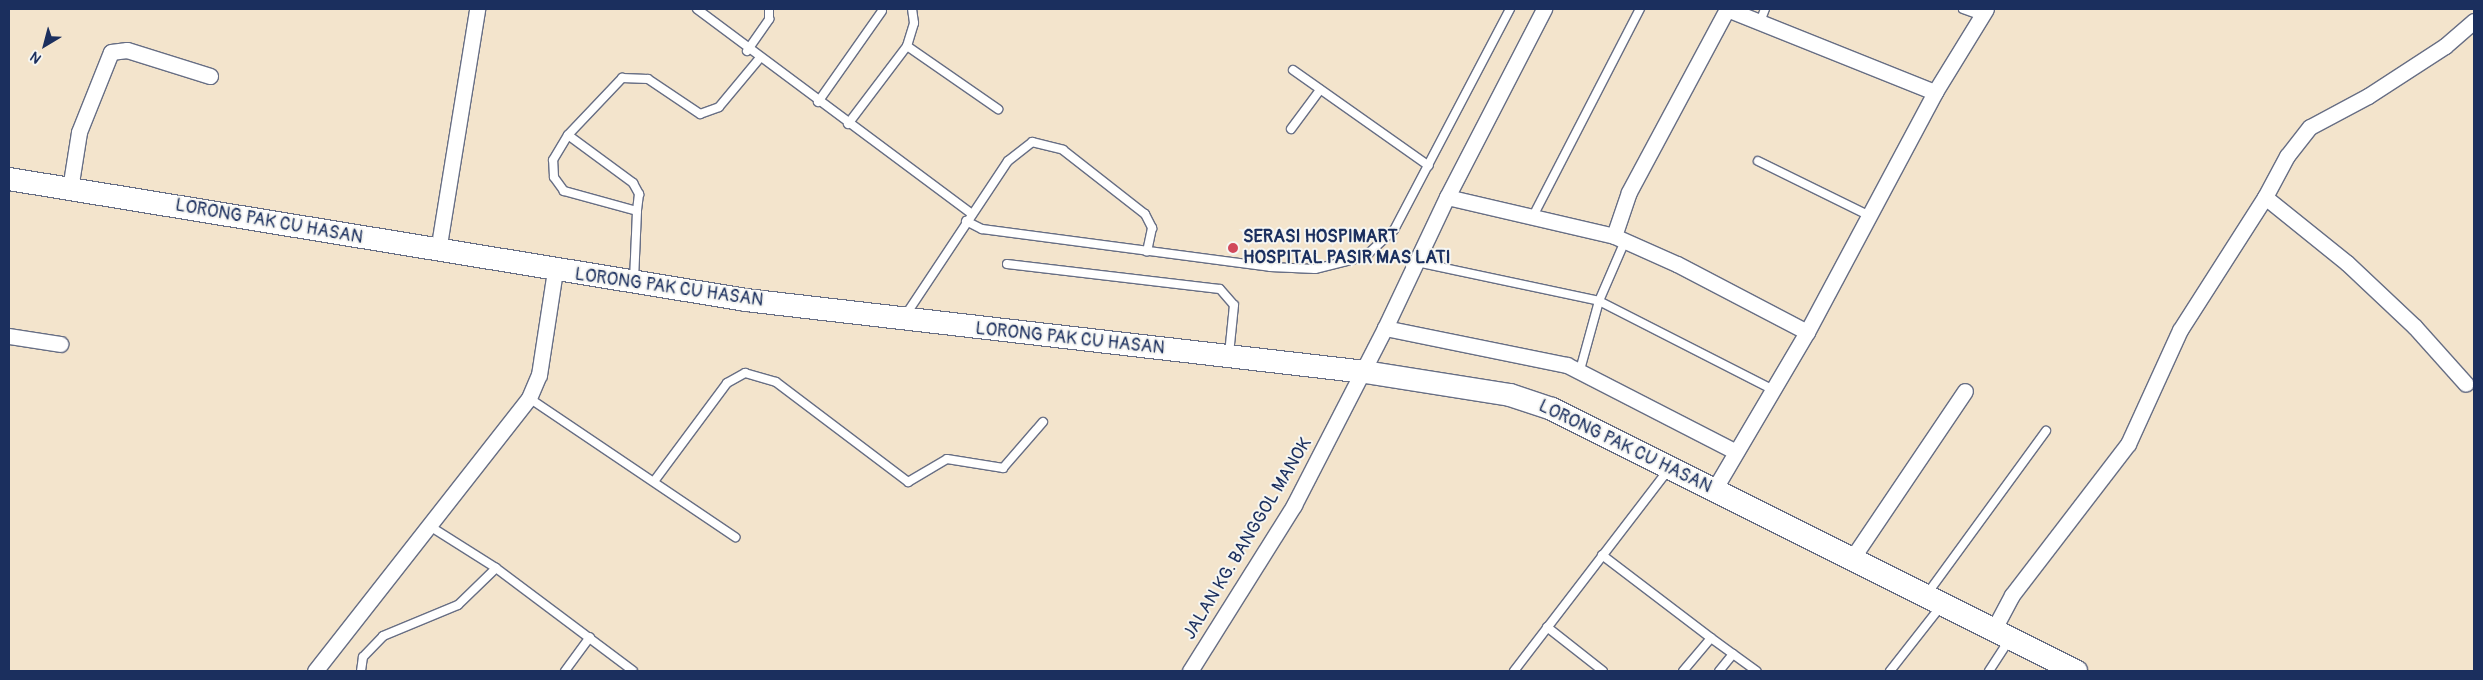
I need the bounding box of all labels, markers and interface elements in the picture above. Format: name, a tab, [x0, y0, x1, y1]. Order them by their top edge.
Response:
north arrow	[20, 20, 70, 70]
text: N	[27, 48, 45, 67]
street label: LORONG PAK CU HASAN	[173, 195, 365, 249]
place label: SERASI HOSPIMART HOSPITAL PASIR MAS LATI	[1243, 227, 1451, 270]
marker: SERASI HOSPIMART HOSPITAL PASIR MAS LATI	[1227, 242, 1239, 254]
street label: LORONG PAK CU HASAN	[573, 264, 765, 312]
street label: LORONG PAK CU HASAN	[974, 318, 1166, 360]
street label: LORONG PAK CU HASAN	[1535, 396, 1715, 498]
street label: JALAN KG. BANGGOL MANOK	[1179, 434, 1317, 644]

